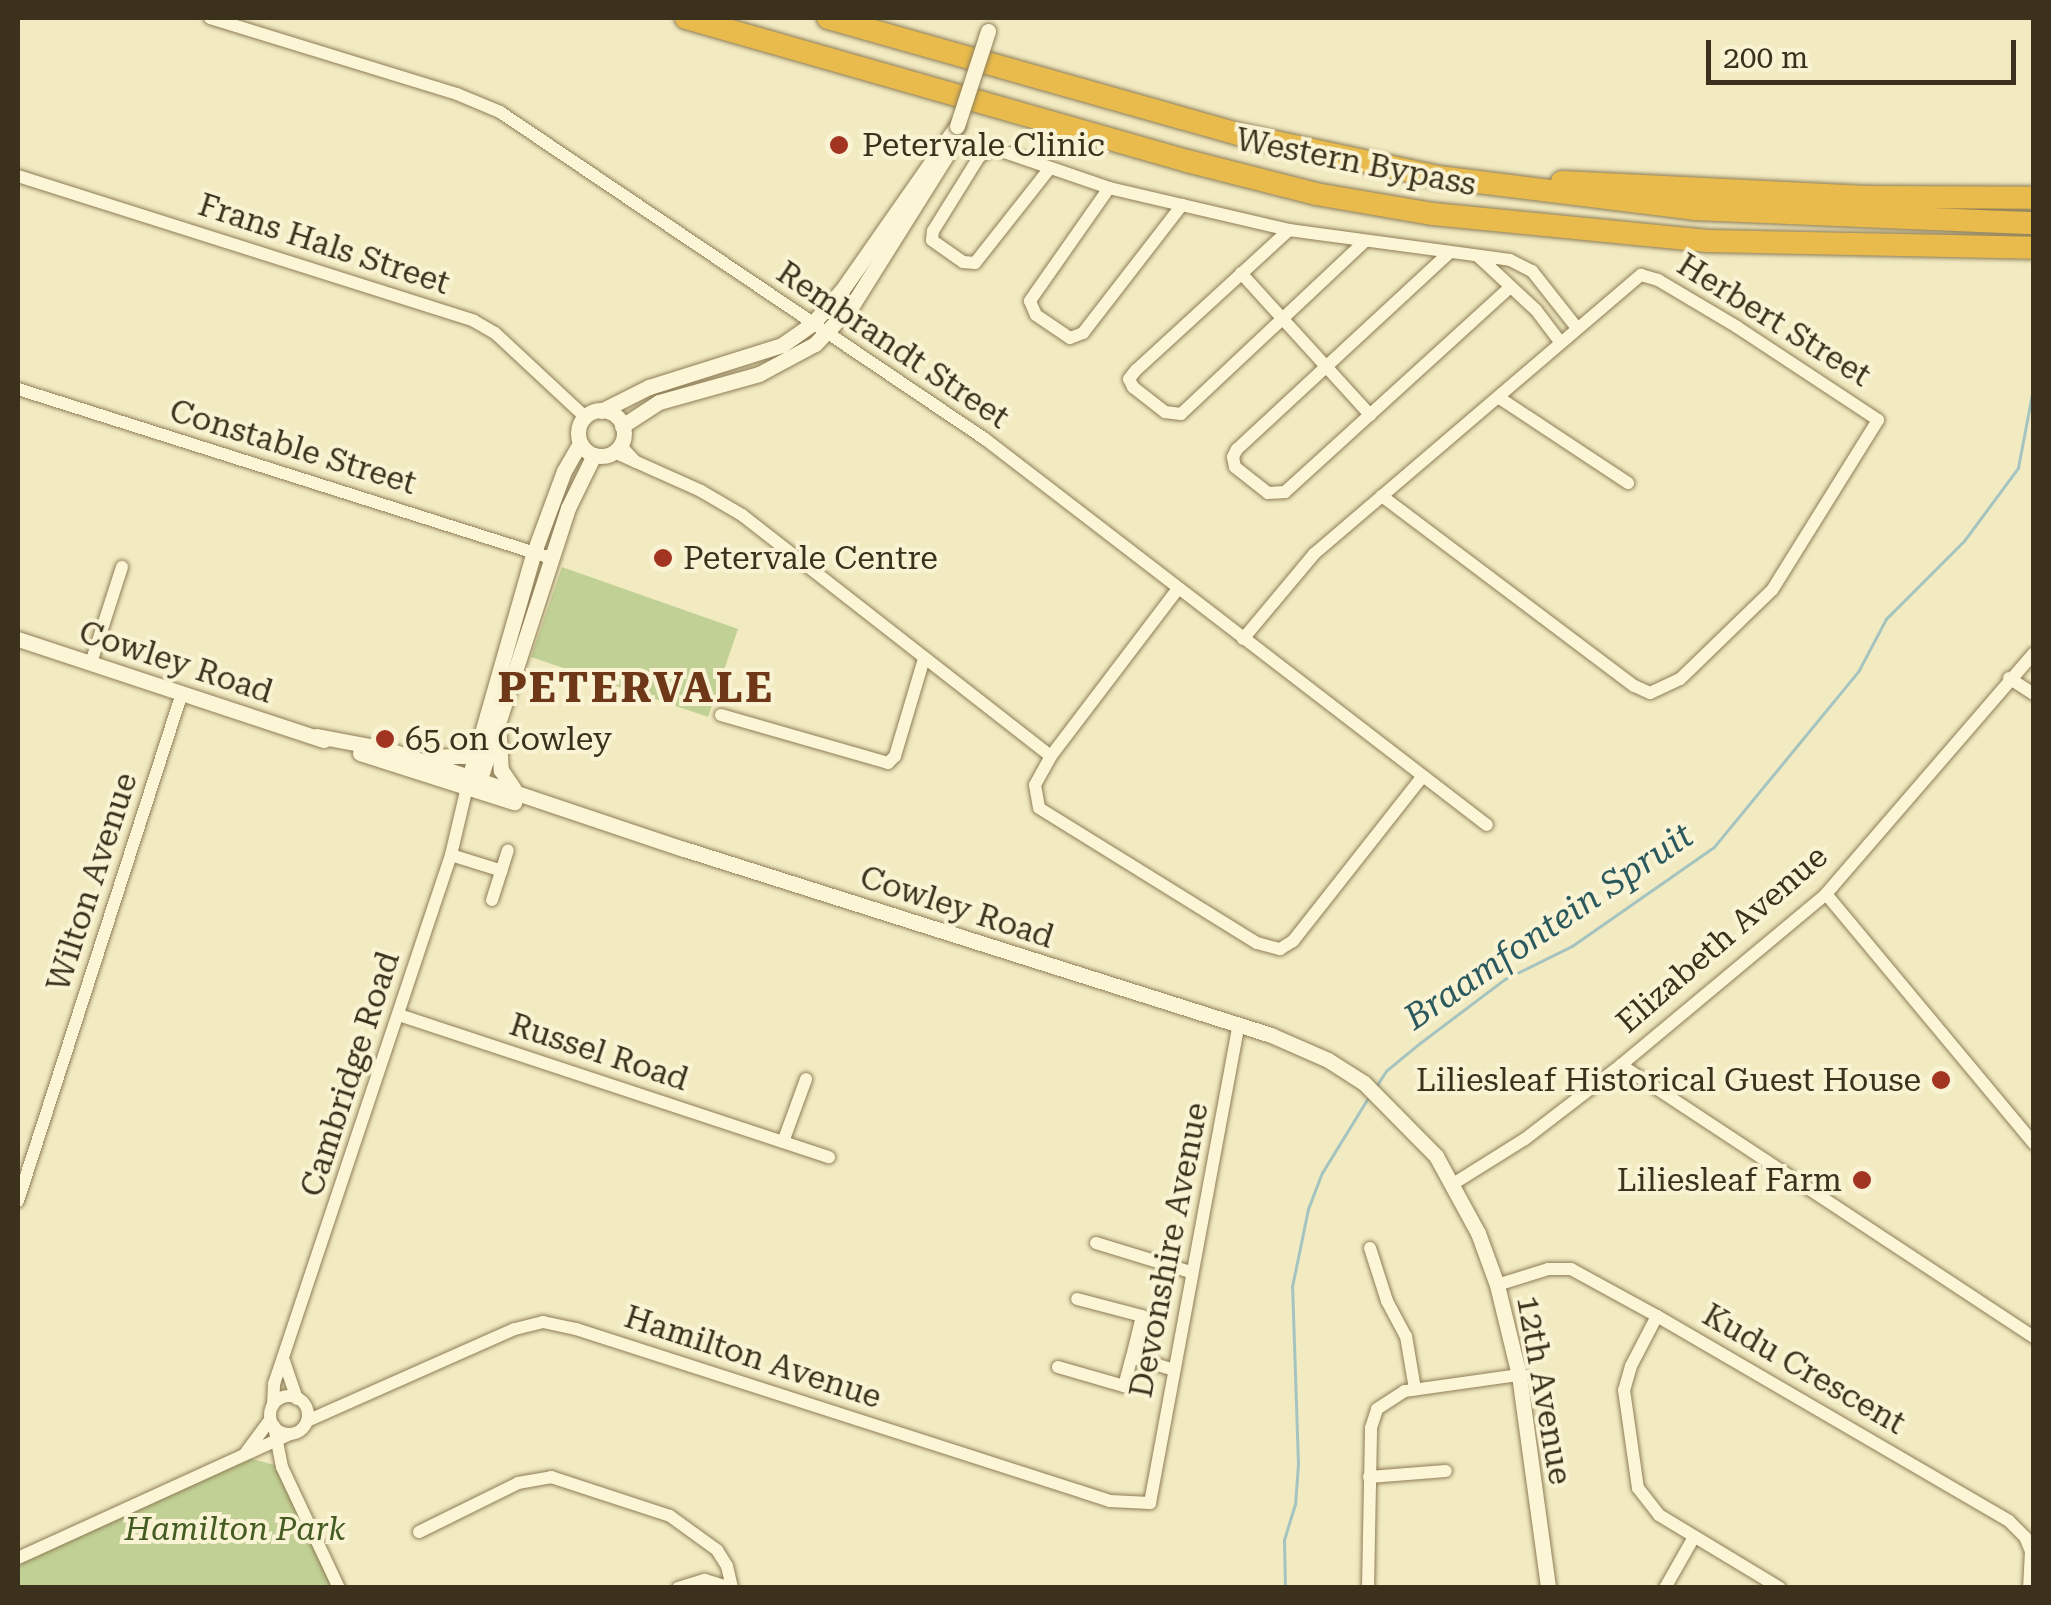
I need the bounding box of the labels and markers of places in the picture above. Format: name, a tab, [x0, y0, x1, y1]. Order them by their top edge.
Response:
place label: Petervale Clinic	[862, 126, 1105, 164]
marker: Petervale Clinic	[826, 132, 852, 158]
place label: Petervale Centre	[683, 539, 938, 577]
marker: Petervale Centre	[652, 547, 674, 569]
place label: 65 on Cowley	[405, 720, 612, 758]
marker: 65 on Cowley	[374, 728, 396, 750]
place label: Liliesleaf Historical Guest House	[1416, 1061, 1921, 1099]
marker: Liliesleaf Historical Guest House	[1930, 1069, 1952, 1091]
place label: Liliesleaf Farm	[1617, 1161, 1842, 1199]
marker: Liliesleaf Farm	[1851, 1169, 1873, 1191]

